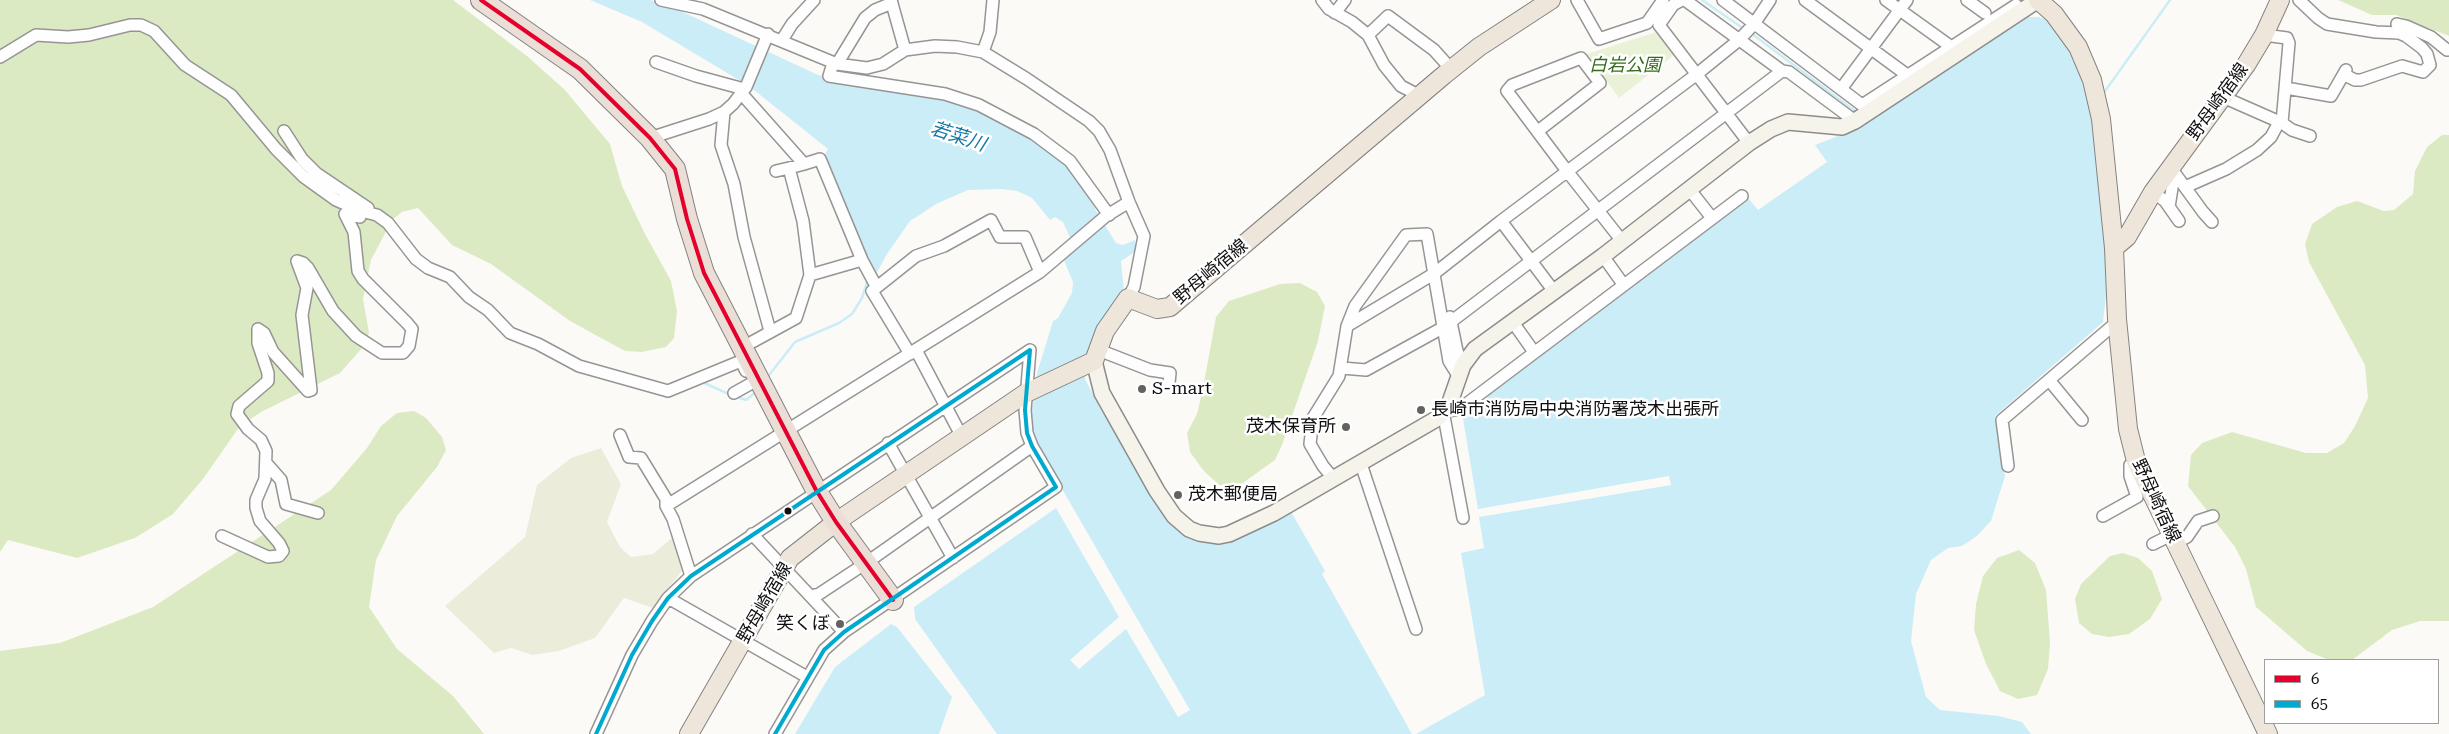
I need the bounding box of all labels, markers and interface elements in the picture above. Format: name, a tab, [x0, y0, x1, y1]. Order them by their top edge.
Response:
park label: 白岩公園	[1589, 55, 1661, 77]
street label: 野母崎宿線	[2183, 59, 2253, 145]
water label: 若菜川	[927, 117, 989, 157]
street label: 野母崎宿線	[1170, 235, 1252, 309]
place label: S-mart	[1152, 378, 1212, 400]
marker: S-mart	[1136, 383, 1148, 395]
place label: 長崎市消防局中央消防署茂木出張所	[1431, 399, 1719, 421]
marker: 長崎市消防局中央消防署茂木出張所	[1415, 404, 1427, 416]
place label: 茂木保育所	[1246, 416, 1336, 438]
marker: 茂木保育所	[1340, 421, 1352, 433]
street label: 野母崎宿線	[2127, 456, 2185, 546]
place label: 茂木郵便局	[1188, 484, 1278, 506]
marker: 茂木郵便局	[1172, 489, 1184, 501]
unlabelled marker	[783, 506, 793, 516]
street label: 野母崎宿線	[733, 559, 797, 647]
place label: 笑くぼ	[776, 613, 830, 635]
marker: 笑くぼ	[834, 618, 846, 630]
legend	[2264, 659, 2439, 724]
text: 6	[2311, 670, 2319, 688]
text: 65	[2311, 695, 2328, 713]

